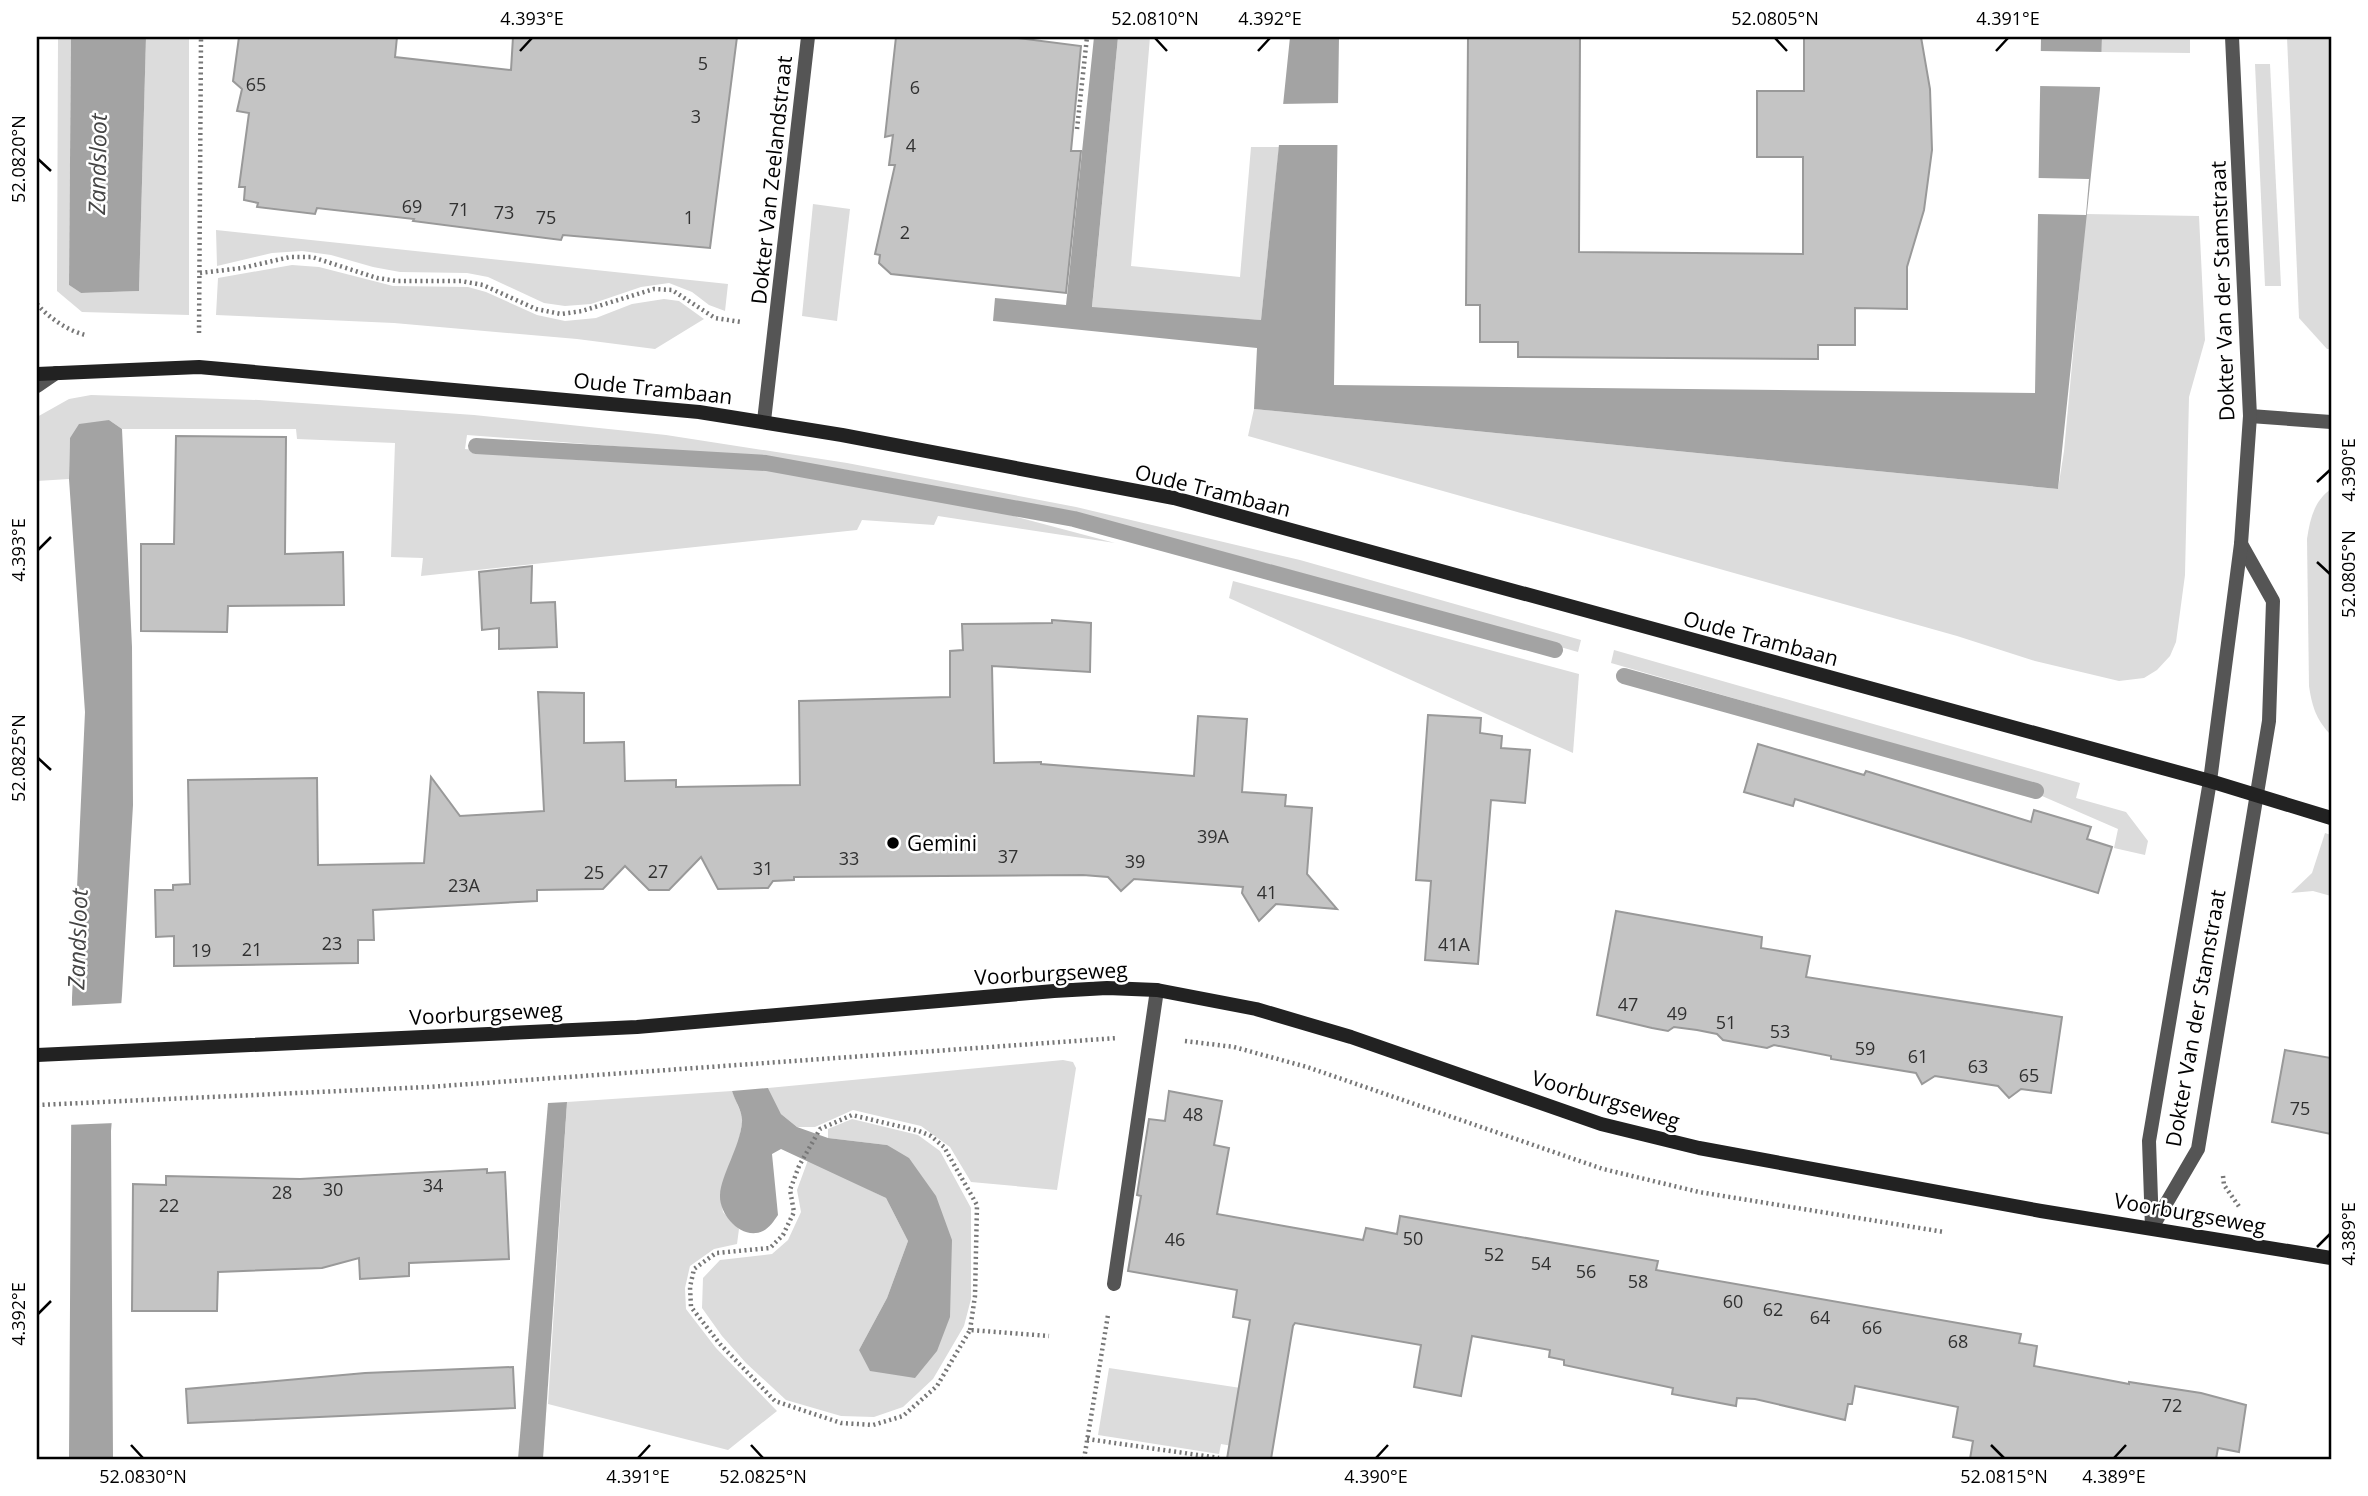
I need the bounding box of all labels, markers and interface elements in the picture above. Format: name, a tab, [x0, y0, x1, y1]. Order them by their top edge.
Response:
text: 4.393°E	[500, 6, 564, 30]
text: 52.0810°N	[1111, 6, 1199, 30]
text: 4.392°E	[1238, 6, 1302, 30]
text: 52.0805°N	[1731, 6, 1819, 30]
text: 4.391°E	[1976, 6, 2040, 30]
house number: 5	[698, 51, 708, 75]
street label: Dokter Van Zeelandstraat	[744, 54, 798, 306]
house number: 65	[246, 72, 266, 96]
house number: 6	[910, 75, 920, 99]
house number: 3	[691, 104, 701, 128]
water label: Zandsloot	[80, 112, 114, 216]
text: 52.0820°N	[6, 115, 30, 203]
house number: 4	[906, 133, 916, 157]
street label: Dokter Van der Stamstraat	[2203, 160, 2241, 422]
house number: 69	[402, 194, 422, 218]
house number: 71	[449, 197, 469, 221]
house number: 73	[494, 200, 514, 224]
house number: 75	[536, 205, 556, 229]
house number: 1	[684, 205, 694, 229]
house number: 2	[900, 220, 910, 244]
street label: Oude Trambaan	[572, 366, 734, 410]
text: 4.390°E	[2336, 438, 2360, 502]
street label: Oude Trambaan	[1132, 457, 1294, 523]
text: 4.393°E	[6, 518, 30, 582]
text: 52.0805°N	[2336, 530, 2360, 618]
street label: Oude Trambaan	[1680, 604, 1842, 672]
text: 52.0825°N	[6, 714, 30, 802]
house number: 39A	[1197, 824, 1230, 848]
place label: Gemini	[907, 829, 977, 857]
marker: Gemini	[885, 835, 901, 851]
house number: 37	[998, 844, 1018, 868]
house number: 33	[839, 846, 859, 870]
house number: 39	[1125, 849, 1145, 873]
house number: 31	[753, 856, 773, 880]
house number: 27	[648, 859, 668, 883]
house number: 25	[584, 860, 604, 884]
house number: 23A	[448, 873, 481, 897]
house number: 41	[1257, 880, 1277, 904]
water label: Zandsloot	[59, 887, 95, 991]
street label: Dokter Van der Stamstraat	[2159, 887, 2231, 1149]
house number: 23	[322, 931, 342, 955]
house number: 41A	[1438, 932, 1471, 956]
house number: 21	[242, 937, 262, 961]
house number: 19	[191, 938, 211, 962]
street label: Voorburgseweg	[974, 955, 1128, 991]
house number: 47	[1618, 992, 1638, 1016]
street label: Voorburgseweg	[409, 995, 563, 1031]
house number: 49	[1667, 1001, 1687, 1025]
house number: 51	[1716, 1010, 1736, 1034]
house number: 53	[1770, 1019, 1790, 1043]
house number: 59	[1855, 1036, 1875, 1060]
house number: 61	[1908, 1044, 1928, 1068]
house number: 63	[1968, 1054, 1988, 1078]
street label: Voorburgseweg	[1529, 1063, 1683, 1135]
house number: 65	[2019, 1063, 2039, 1087]
house number: 75	[2290, 1096, 2310, 1120]
house number: 48	[1183, 1102, 1203, 1126]
house number: 34	[423, 1173, 443, 1197]
house number: 30	[323, 1177, 343, 1201]
house number: 28	[272, 1180, 292, 1204]
street label: Voorburgseweg	[2112, 1186, 2268, 1240]
house number: 22	[159, 1193, 179, 1217]
text: 4.389°E	[2336, 1202, 2360, 1266]
house number: 50	[1403, 1226, 1423, 1250]
house number: 46	[1165, 1227, 1185, 1251]
house number: 52	[1484, 1242, 1504, 1266]
house number: 54	[1531, 1251, 1551, 1275]
house number: 56	[1576, 1259, 1596, 1283]
house number: 58	[1628, 1269, 1648, 1293]
text: 4.392°E	[6, 1282, 30, 1346]
house number: 60	[1723, 1289, 1743, 1313]
house number: 62	[1763, 1297, 1783, 1321]
house number: 64	[1810, 1305, 1830, 1329]
house number: 66	[1862, 1315, 1882, 1339]
house number: 68	[1948, 1329, 1968, 1353]
house number: 72	[2162, 1393, 2182, 1417]
text: 52.0830°N	[99, 1464, 187, 1488]
text: 4.391°E	[606, 1464, 670, 1488]
text: 52.0825°N	[719, 1464, 807, 1488]
text: 4.390°E	[1344, 1464, 1408, 1488]
text: 52.0815°N	[1960, 1464, 2048, 1488]
text: 4.389°E	[2082, 1464, 2146, 1488]

